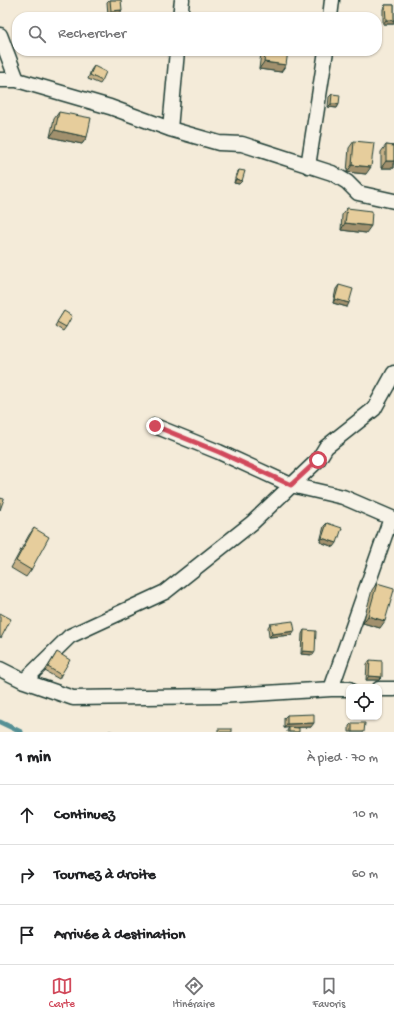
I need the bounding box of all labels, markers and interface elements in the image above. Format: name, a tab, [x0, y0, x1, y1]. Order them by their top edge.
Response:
search box	[12, 12, 382, 56]
icon: search	[26, 23, 48, 45]
text: Rechercher	[58, 25, 126, 43]
route end	[146, 417, 164, 435]
route start	[309, 451, 327, 469]
map controls	[346, 684, 382, 720]
button: locate	[346, 684, 382, 720]
text: 1 min	[16, 748, 51, 768]
text: À pied · 70 m	[307, 751, 378, 766]
icon: ahead	[16, 804, 38, 826]
text: Continuez	[54, 806, 115, 824]
text: 10 m	[353, 807, 378, 822]
icon: right	[16, 864, 38, 886]
text: Tournez à droite	[54, 866, 156, 884]
text: 60 m	[352, 867, 378, 882]
icon: arrive	[16, 924, 38, 946]
text: Arrivée à destination	[54, 926, 185, 944]
tab: Carte	[49, 975, 75, 1011]
tab: Itinéraire	[173, 975, 215, 1011]
tab: Favoris	[313, 975, 345, 1011]

